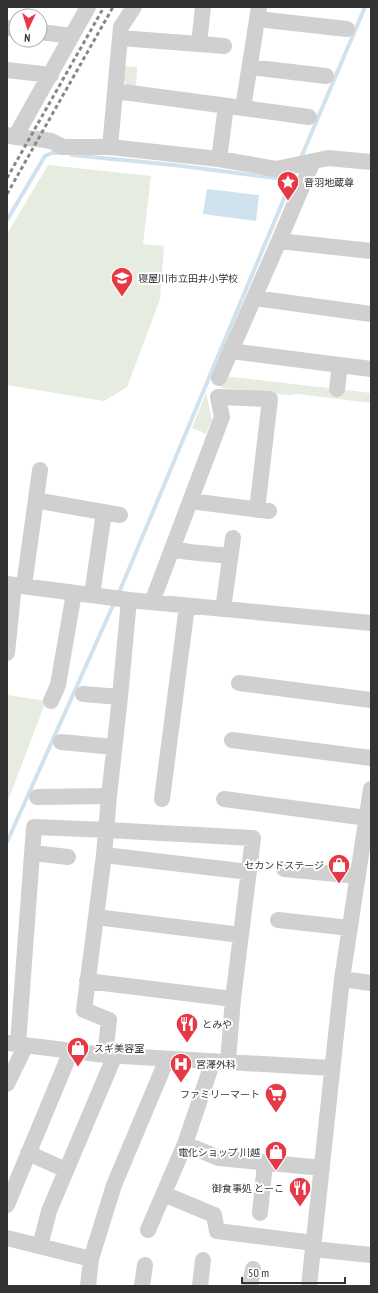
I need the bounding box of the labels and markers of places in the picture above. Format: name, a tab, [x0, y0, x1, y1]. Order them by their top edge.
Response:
place icon: 音羽地蔵尊	[275, 169, 301, 202]
place label: 音羽地蔵尊	[304, 176, 354, 189]
school or university icon: 寝屋川市立田井小学校	[109, 265, 135, 298]
place label: 寝屋川市立田井小学校	[138, 272, 238, 285]
shop icon: セカンドステージ	[326, 852, 352, 885]
place label: セカンドステージ	[244, 859, 324, 872]
restaurant icon: とみや	[174, 1011, 200, 1044]
place label: とみや	[202, 1018, 232, 1031]
shop icon: スギ美容室	[65, 1035, 91, 1068]
place label: スギ美容室	[94, 1042, 144, 1055]
hospital icon: 宮澤外科	[168, 1051, 194, 1084]
place label: 宮澤外科	[196, 1058, 236, 1071]
supermarket icon: ファミリーマート	[263, 1081, 289, 1114]
place label: ファミリーマート	[180, 1088, 260, 1101]
shop icon: 電化ショップ 川越	[263, 1139, 289, 1172]
place label: 電化ショップ 川越	[178, 1146, 260, 1159]
restaurant icon: 御食事処 とーこ	[287, 1175, 313, 1208]
place label: 御食事処 とーこ	[212, 1182, 284, 1195]

